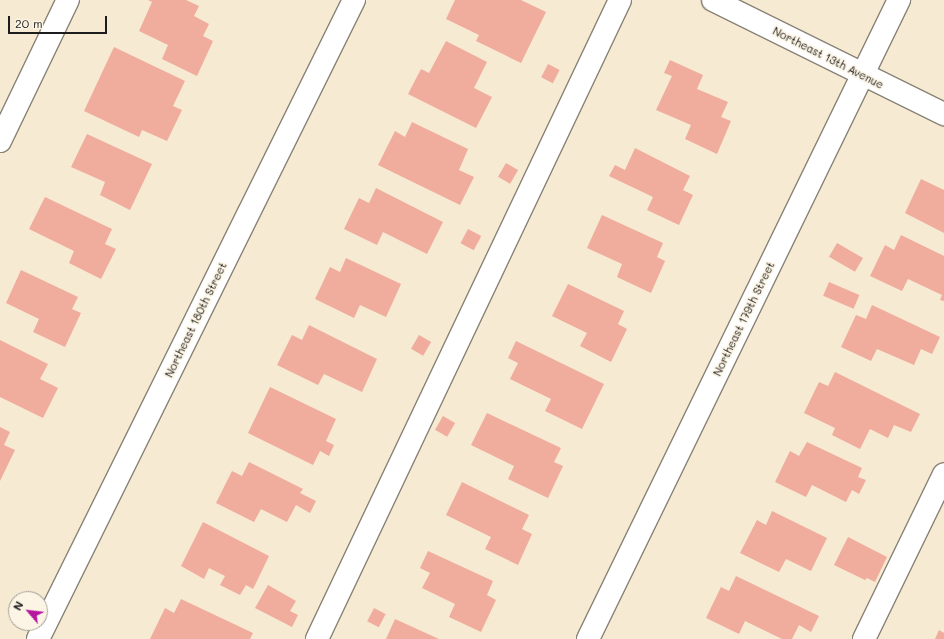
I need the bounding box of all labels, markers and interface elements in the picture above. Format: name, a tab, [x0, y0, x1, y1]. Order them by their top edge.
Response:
scale bar	[10, 8, 109, 34]
text: 20 m	[15, 15, 43, 31]
street label: Northeast 13th Avenue	[770, 24, 886, 92]
street label: Northeast 180th Street	[162, 260, 230, 380]
street label: Northeast 179th Street	[711, 260, 777, 378]
north arrow	[8, 591, 48, 631]
text: N	[9, 598, 26, 613]

